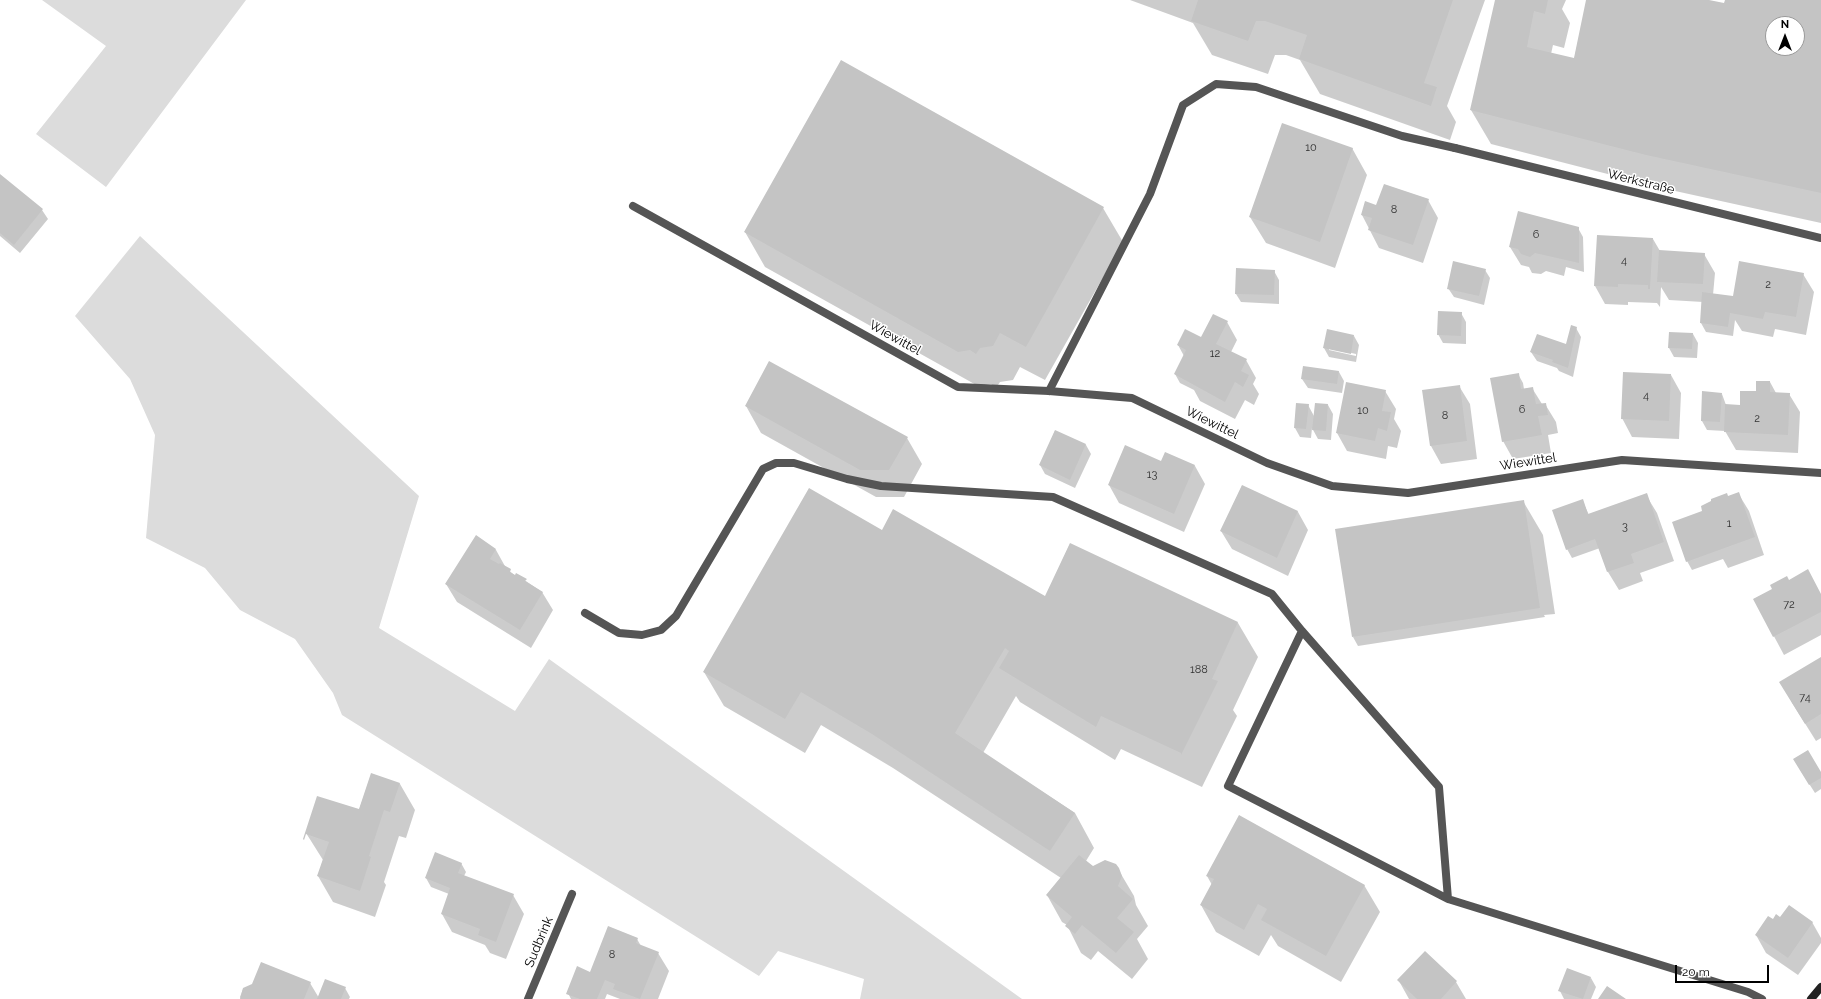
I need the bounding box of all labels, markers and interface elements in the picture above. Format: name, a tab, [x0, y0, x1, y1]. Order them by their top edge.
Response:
north arrow	[1765, 16, 1805, 56]
text: N	[1781, 18, 1789, 31]
house number: 10	[1305, 141, 1317, 155]
street label: Werkstraße	[1606, 166, 1676, 198]
house number: 8	[1391, 203, 1397, 217]
house number: 6	[1533, 228, 1539, 242]
house number: 4	[1621, 254, 1627, 268]
house number: 2	[1765, 278, 1771, 292]
street label: Wiewittel	[866, 317, 924, 359]
house number: 12	[1210, 347, 1220, 361]
house number: 4	[1643, 389, 1649, 403]
street label: Wiewittel	[1183, 403, 1241, 443]
house number: 6	[1519, 403, 1525, 417]
house number: 10	[1357, 404, 1369, 418]
house number: 8	[1442, 409, 1448, 423]
house number: 2	[1754, 412, 1760, 426]
street label: Wiewittel	[1499, 450, 1557, 474]
house number: 13	[1147, 468, 1157, 482]
house number: 1	[1727, 517, 1731, 531]
house number: 3	[1622, 520, 1628, 534]
house number: 72	[1783, 598, 1795, 612]
house number: 188	[1190, 663, 1208, 677]
house number: 74	[1799, 691, 1811, 705]
street label: Sudbrink	[521, 914, 557, 970]
house number: 8	[609, 948, 615, 962]
scale bar	[1677, 957, 1771, 983]
text: 20 m	[1682, 965, 1710, 979]

